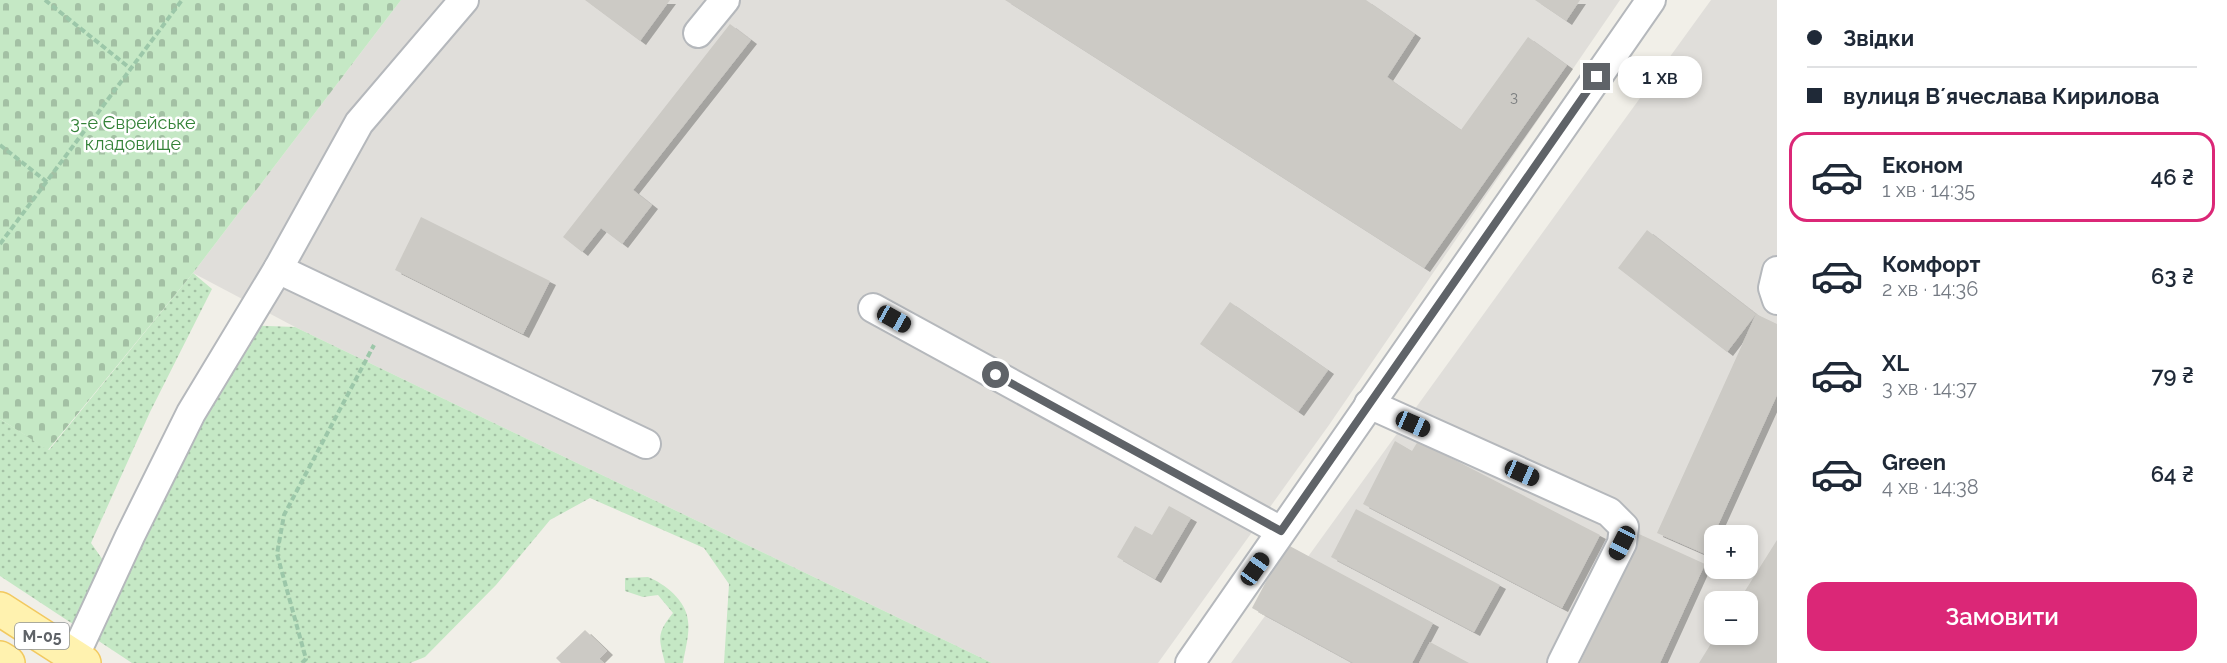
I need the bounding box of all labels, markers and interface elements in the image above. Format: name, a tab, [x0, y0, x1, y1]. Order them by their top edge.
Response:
text: Звідки	[1843, 25, 1914, 51]
callout: 1 хв	[1618, 56, 1702, 98]
route end	[1583, 63, 1610, 90]
text: 1 хв	[1642, 65, 1678, 89]
text: вулиця Вʼячеслава Кирилова	[1843, 83, 2159, 109]
house number: 3	[1510, 88, 1518, 106]
park label: 3-е Єврейське кладовище	[70, 112, 196, 154]
icon: car	[1810, 150, 1864, 204]
text: Економ	[1882, 152, 1963, 178]
text: 46 ₴	[2151, 164, 2194, 190]
text: 1 хв · 14:35	[1882, 178, 1975, 202]
icon: car	[1810, 249, 1864, 303]
text: Комфорт	[1882, 251, 1980, 277]
text: 63 ₴	[2151, 263, 2194, 289]
text: 2 хв · 14:36	[1882, 277, 1978, 301]
car	[874, 302, 914, 336]
icon: car	[1810, 348, 1864, 402]
text: XL	[1882, 350, 1909, 376]
route start	[982, 361, 1009, 388]
text: 79 ₴	[2151, 362, 2194, 388]
text: 3 хв · 14:37	[1882, 376, 1977, 400]
car	[1393, 408, 1433, 440]
icon: car	[1810, 447, 1864, 501]
text: Green	[1882, 449, 1946, 475]
car	[1502, 457, 1542, 489]
text: 64 ₴	[2151, 461, 2194, 487]
text: 4 хв · 14:38	[1882, 475, 1979, 499]
car	[1606, 523, 1638, 563]
map controls	[1704, 525, 1758, 645]
button: +	[1704, 525, 1758, 579]
car	[1237, 549, 1273, 589]
button: Замовити	[1807, 582, 2197, 651]
button: −	[1704, 591, 1758, 645]
road number: М-05	[15, 623, 69, 649]

